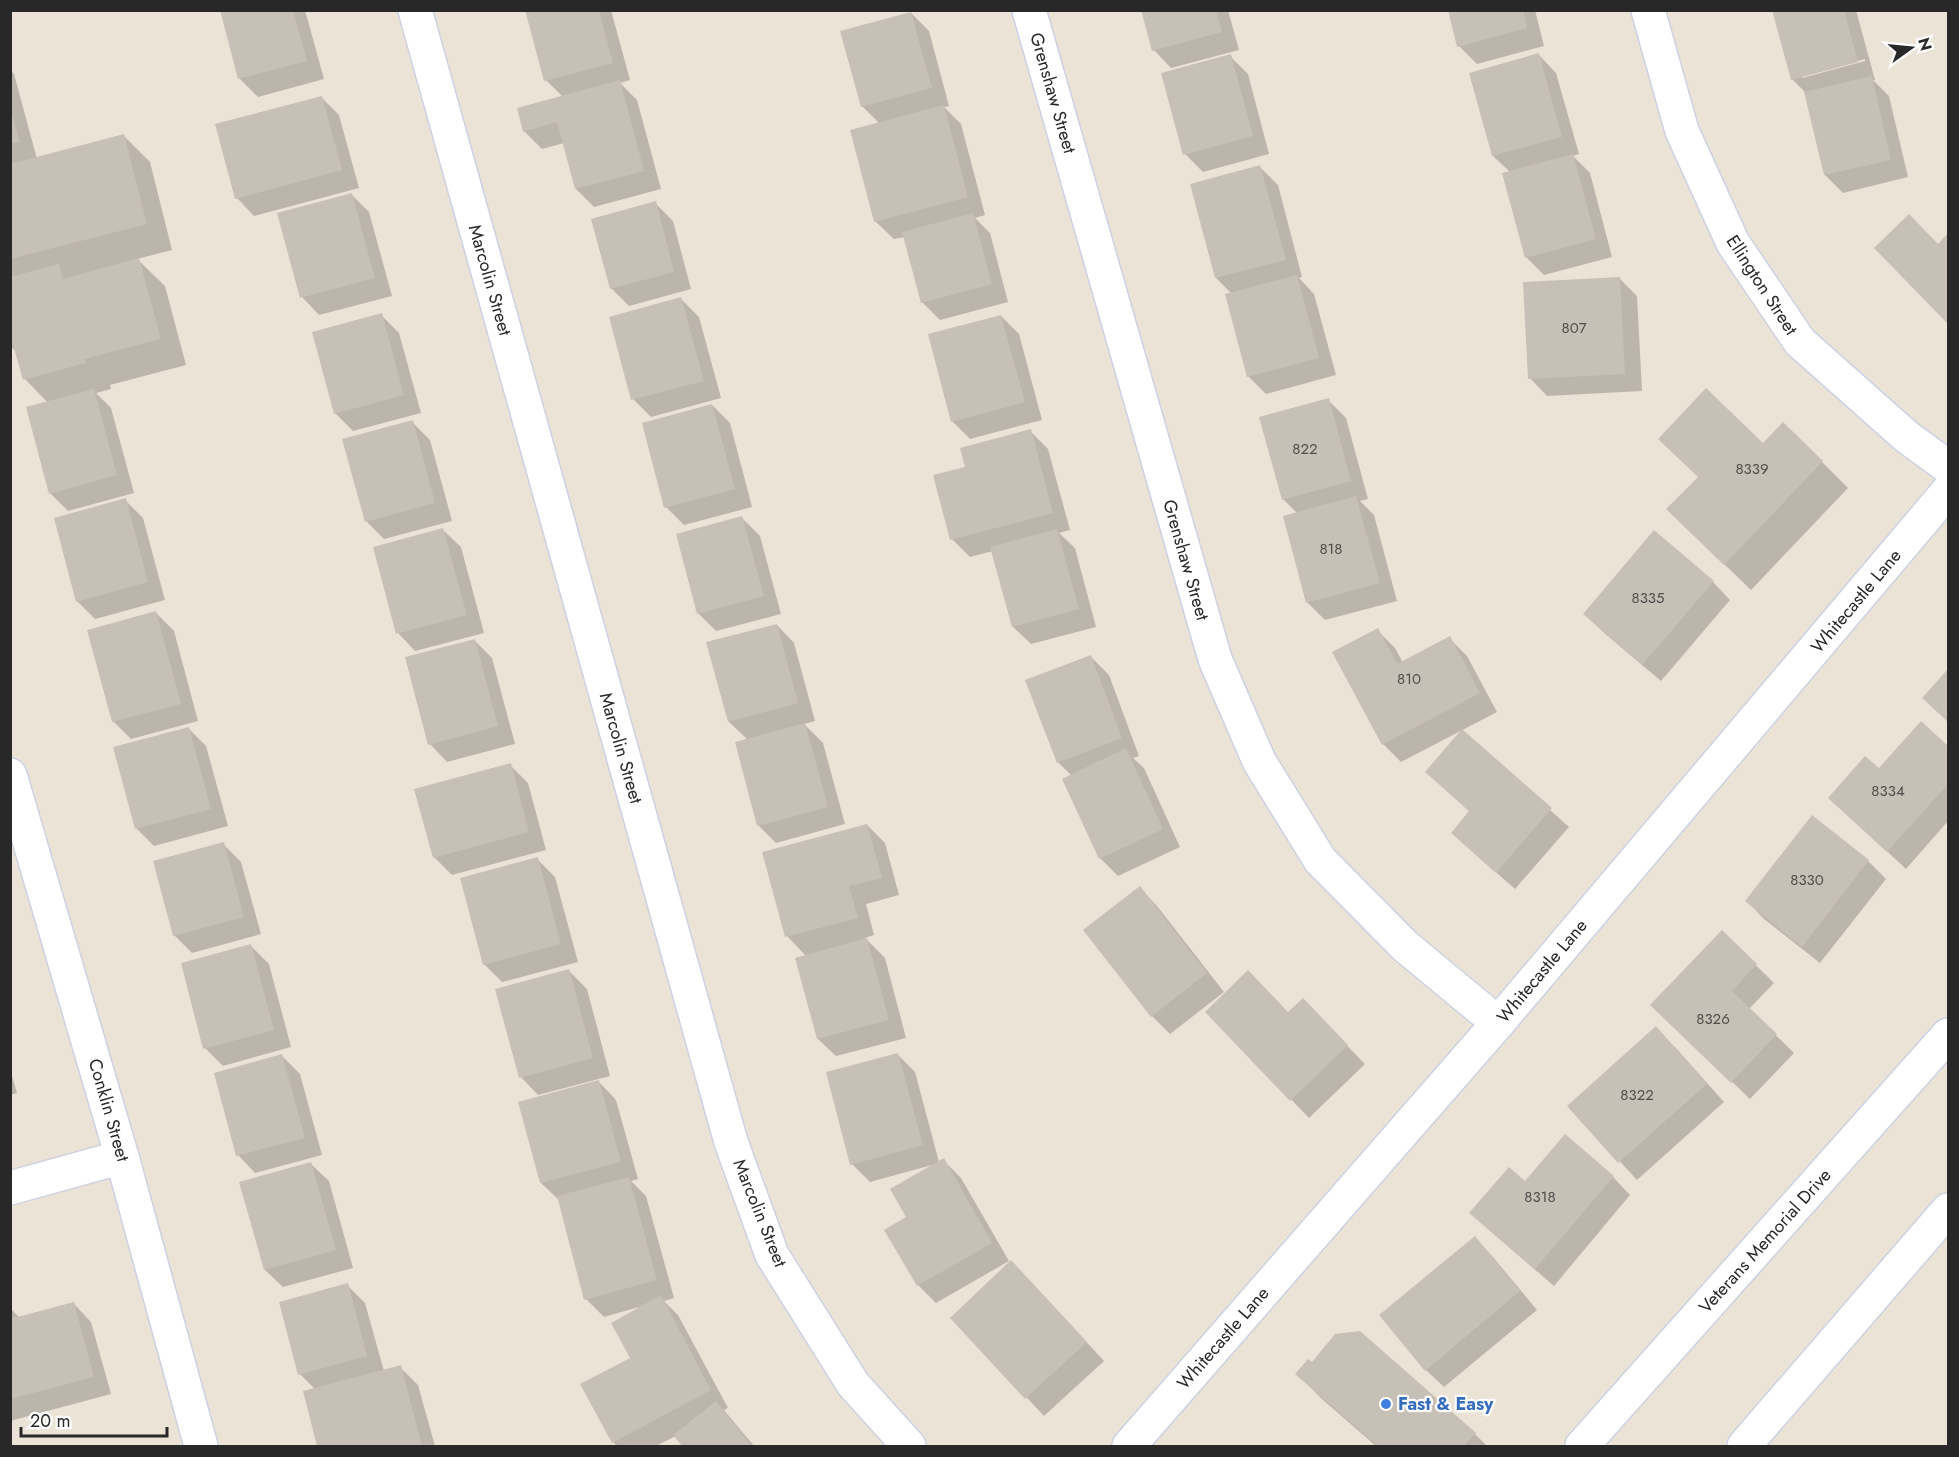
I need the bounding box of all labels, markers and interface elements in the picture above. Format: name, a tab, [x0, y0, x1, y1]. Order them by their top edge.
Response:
north arrow	[1881, 18, 1941, 78]
street label: Grenshaw Street	[1023, 30, 1083, 157]
text: N	[1912, 35, 1938, 53]
street label: Marcolin Street	[462, 222, 518, 339]
street label: Ellington Street	[1720, 230, 1804, 341]
house number: 807	[1561, 317, 1587, 339]
house number: 822	[1292, 438, 1318, 460]
house number: 8339	[1735, 458, 1769, 480]
street label: Grenshaw Street	[1156, 497, 1216, 624]
house number: 818	[1319, 538, 1343, 560]
street label: Whitecastle Lane	[1805, 543, 1907, 659]
house number: 8335	[1631, 587, 1665, 609]
house number: 810	[1397, 668, 1421, 690]
street label: Marcolin Street	[593, 690, 649, 807]
house number: 8334	[1871, 780, 1905, 802]
house number: 8330	[1790, 869, 1824, 891]
street label: Whitecastle Lane	[1491, 913, 1593, 1029]
house number: 8326	[1696, 1008, 1730, 1030]
street label: Conklin Street	[82, 1055, 136, 1165]
house number: 8322	[1620, 1084, 1654, 1106]
street label: Marcolin Street	[727, 1155, 794, 1271]
street label: Veterans Memorial Drive	[1693, 1163, 1837, 1319]
house number: 8318	[1524, 1186, 1556, 1208]
street label: Whitecastle Lane	[1171, 1281, 1275, 1395]
place label: Fast & Easy	[1398, 1391, 1494, 1417]
marker: Fast & Easy	[1379, 1397, 1393, 1411]
scale bar	[21, 1400, 166, 1438]
text: 20 m	[30, 1408, 70, 1434]

